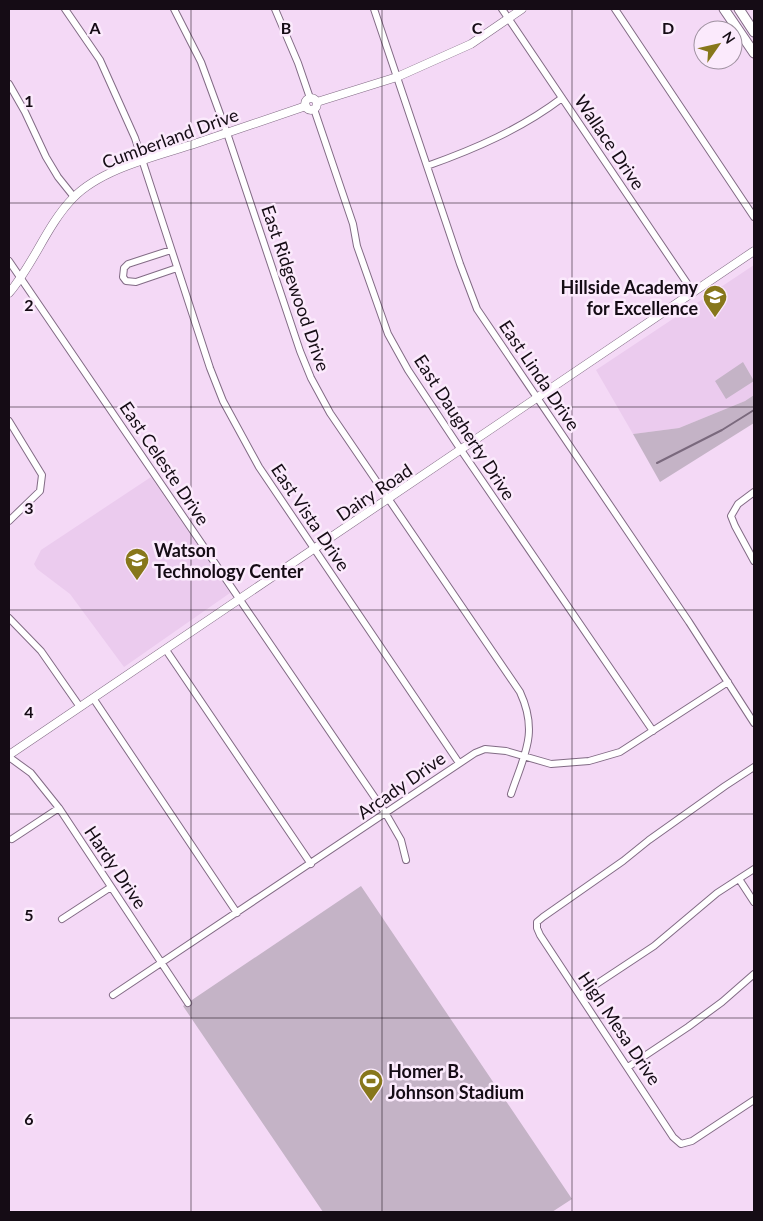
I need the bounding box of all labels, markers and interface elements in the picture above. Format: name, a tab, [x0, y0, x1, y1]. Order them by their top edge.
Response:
text: A	[88, 18, 101, 37]
text: B	[281, 18, 291, 37]
text: C	[472, 18, 483, 37]
text: D	[662, 18, 674, 37]
north arrow	[693, 20, 743, 70]
text: N	[719, 28, 739, 47]
street label: Wallace Drive	[570, 90, 650, 194]
text: 1	[24, 91, 34, 110]
street label: Cumberland Drive	[99, 103, 241, 173]
street label: East Ridgewood Drive	[257, 202, 335, 374]
place label: Hillside Academy for Excellence	[560, 276, 698, 319]
school or university icon: Hillside Academy for Excellence	[702, 284, 728, 318]
text: 2	[24, 295, 34, 314]
street label: East Linda Drive	[495, 316, 585, 434]
street label: East Daugherty Drive	[410, 350, 520, 504]
street label: East Celeste Drive	[116, 397, 214, 529]
street label: East Vista Drive	[267, 459, 355, 575]
street label: Dairy Road	[332, 459, 416, 525]
text: 3	[24, 498, 34, 517]
place label: Watson Technology Center	[154, 539, 304, 582]
school or university icon: Watson Technology Center	[124, 547, 150, 581]
text: 4	[24, 702, 34, 721]
street label: Arcady Drive	[353, 747, 449, 823]
street label: Hardy Drive	[80, 821, 152, 913]
text: 5	[24, 905, 34, 924]
street label: High Mesa Drive	[574, 967, 666, 1089]
place label: Homer B. Johnson Stadium	[388, 1060, 524, 1103]
sports icon: Homer B. Johnson Stadium	[358, 1068, 384, 1102]
text: 6	[24, 1109, 34, 1128]

